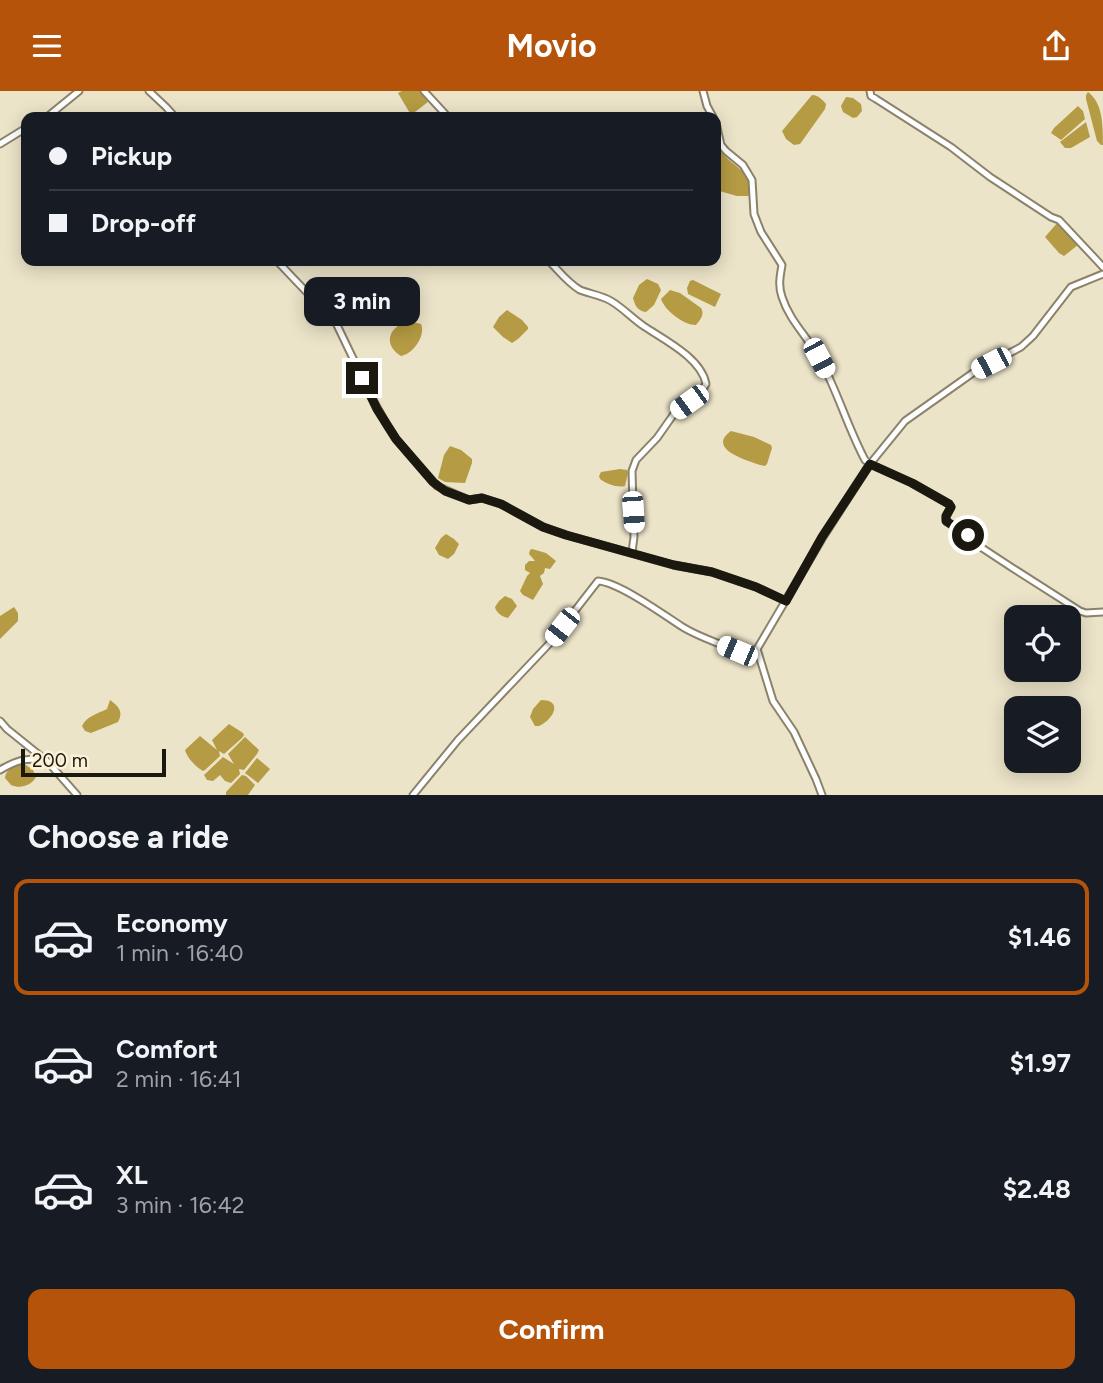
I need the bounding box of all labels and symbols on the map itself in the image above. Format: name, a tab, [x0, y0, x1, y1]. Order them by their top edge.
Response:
callout: 3 min	[304, 277, 420, 325]
car	[800, 335, 839, 381]
car	[968, 344, 1015, 382]
route end	[346, 362, 378, 394]
car	[666, 381, 713, 423]
car	[622, 490, 645, 534]
route start	[952, 519, 984, 551]
car	[541, 604, 584, 650]
car	[714, 633, 761, 669]
scale bar	[21, 746, 166, 778]

